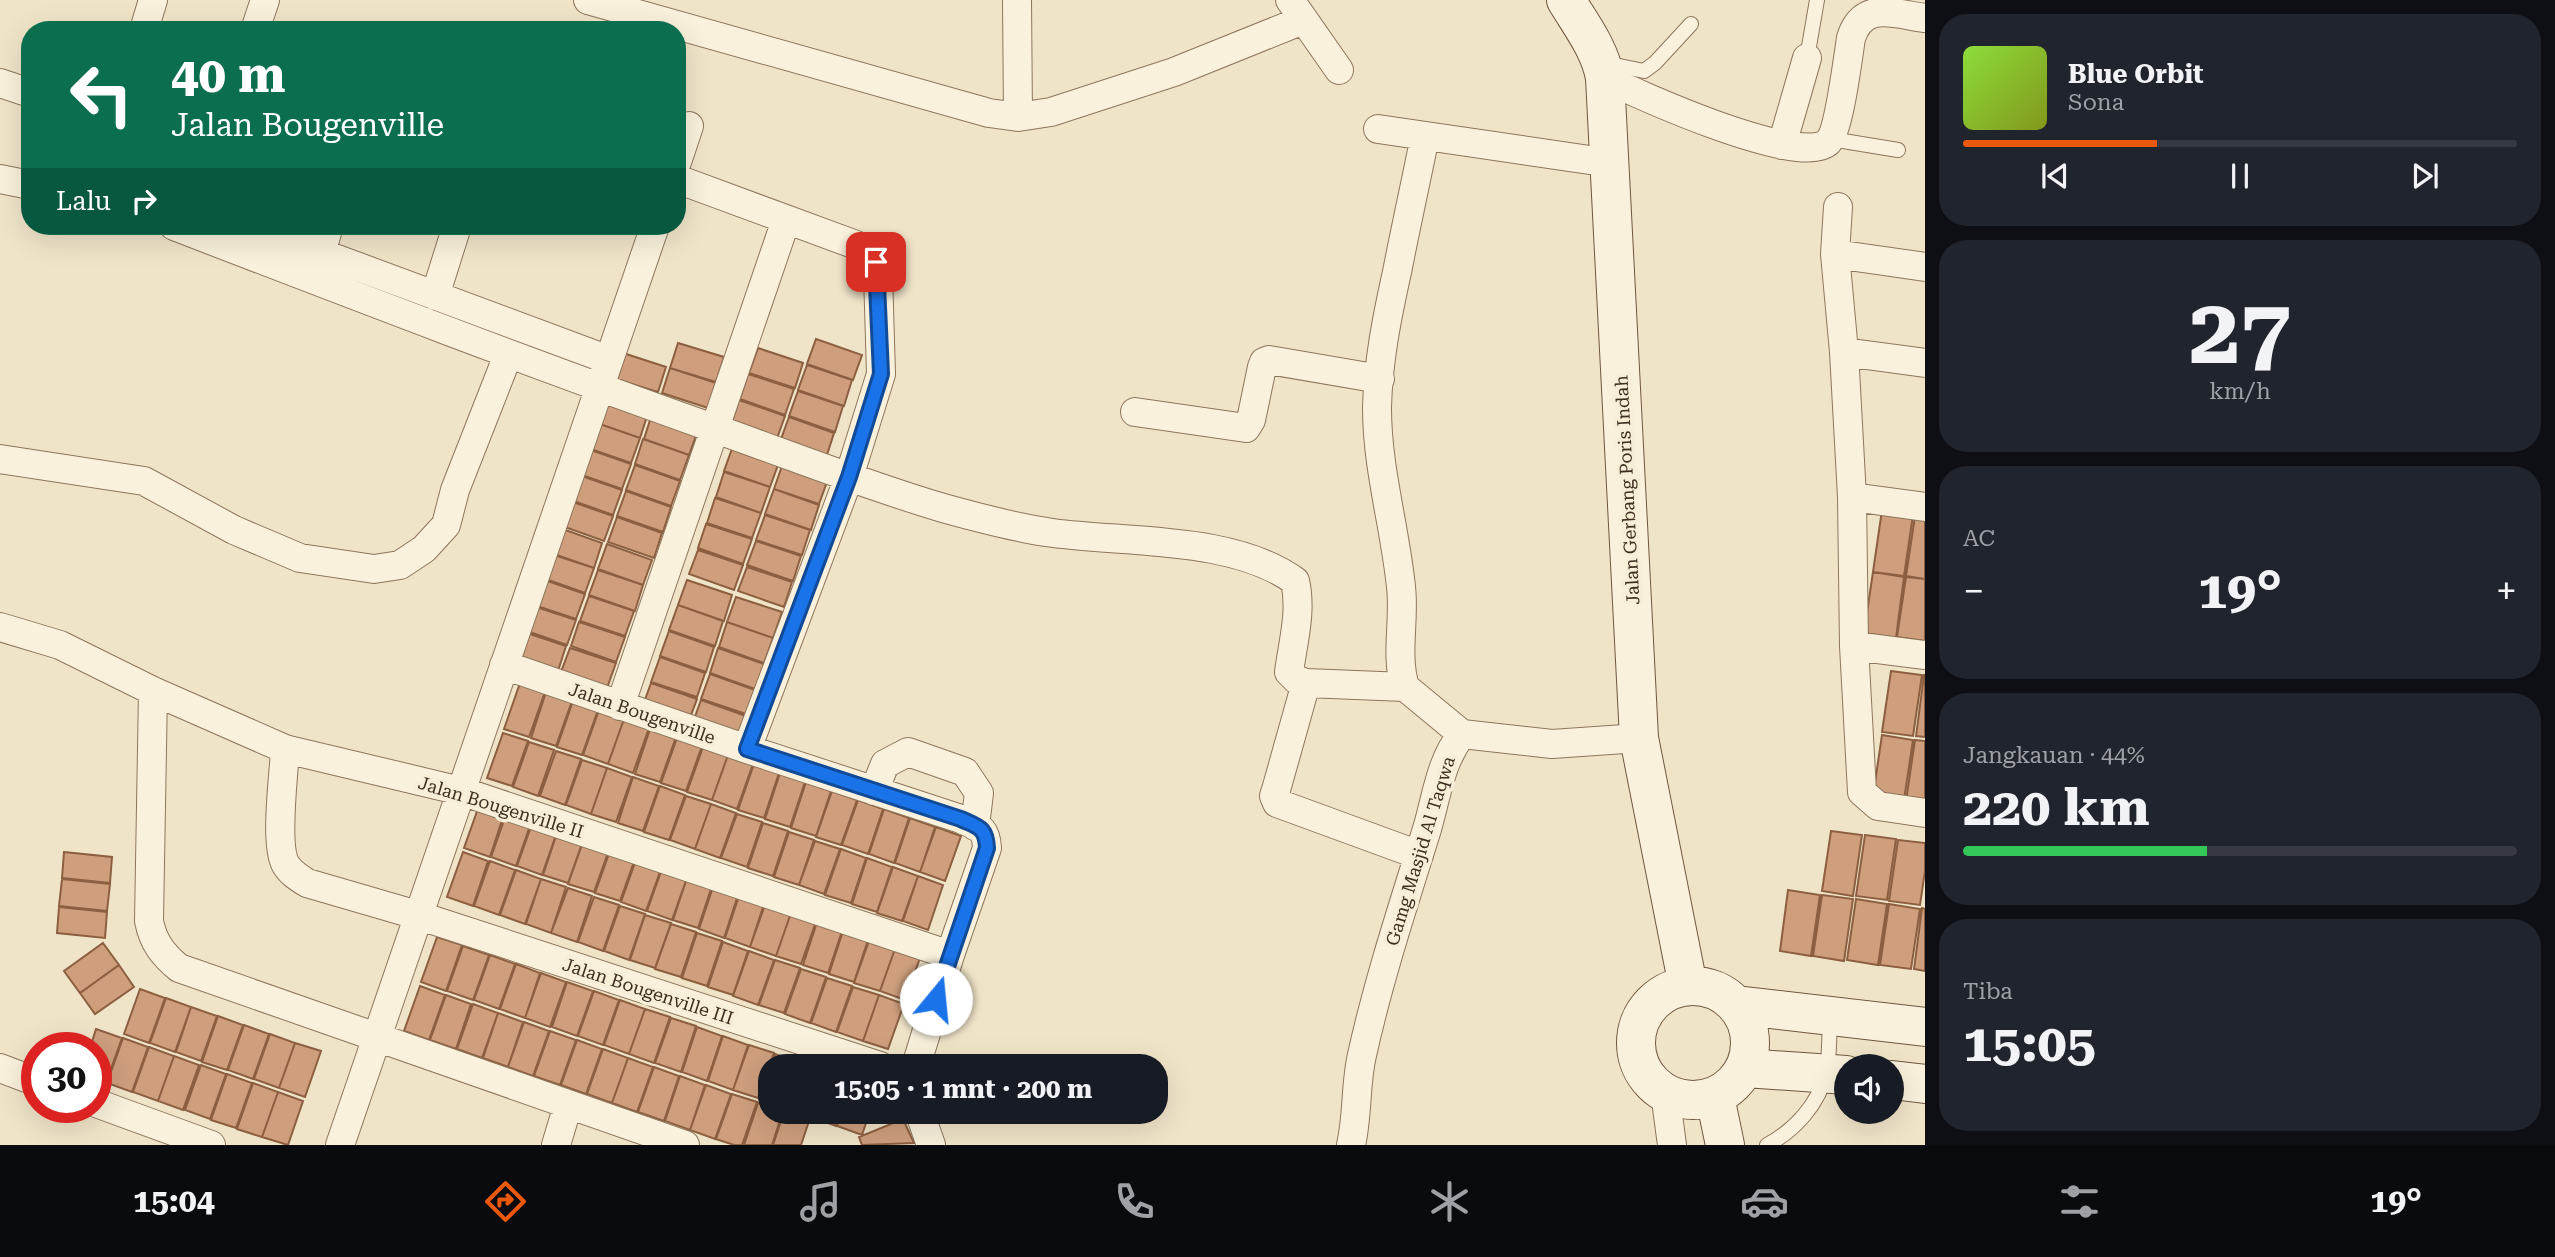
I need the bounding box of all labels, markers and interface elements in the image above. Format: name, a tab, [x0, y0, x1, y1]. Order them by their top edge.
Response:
text: 40 m	[171, 47, 286, 104]
icon: left	[56, 49, 147, 140]
text: Blue Orbit	[2068, 59, 2204, 89]
text: Sona	[2068, 89, 2124, 116]
text: Jalan Bougenville	[171, 106, 444, 144]
icon: previous	[2036, 157, 2074, 195]
icon: pause	[2221, 157, 2259, 195]
icon: next	[2406, 157, 2444, 195]
icon: right	[125, 182, 163, 220]
text: Lalu	[56, 186, 111, 216]
pin	[846, 232, 906, 292]
icon: arrive	[857, 243, 895, 281]
text: 27	[2189, 279, 2291, 385]
street label: Jalan Gerbang Poris Indah	[1610, 374, 1644, 605]
text: km/h	[2209, 378, 2271, 405]
text: AC	[1963, 525, 1995, 552]
text: 19°	[2198, 560, 2282, 621]
text: −	[1963, 569, 1984, 613]
text: +	[2496, 569, 2517, 613]
street label: Jalan Bougenville	[566, 678, 718, 748]
text: Jangkauan · 44%	[1963, 742, 2145, 769]
street label: Gamg Masjid Al Taqwa	[1381, 754, 1459, 948]
street label: Jalan Bougenville II	[416, 772, 586, 842]
text: 220 km	[1963, 777, 2150, 838]
street label: Jalan Bougenville III	[560, 953, 736, 1029]
position arrow	[899, 962, 973, 1036]
text: Tiba	[1963, 978, 2013, 1005]
text: 15:05	[1963, 1013, 2096, 1074]
speed limit sign: 30	[21, 1032, 112, 1123]
map controls	[1834, 1054, 1904, 1124]
button: sound	[1834, 1054, 1904, 1124]
text: 15:05 · 1 mnt · 200 m	[834, 1074, 1092, 1104]
icon: directions	[481, 1177, 530, 1226]
icon: music	[796, 1177, 845, 1226]
icon: phone	[1110, 1177, 1159, 1226]
icon: climate	[1425, 1177, 1474, 1226]
icon: car	[1740, 1177, 1789, 1226]
icon: filters	[2055, 1177, 2104, 1226]
text: 15:04	[133, 1182, 215, 1220]
text: 19°	[2370, 1182, 2422, 1220]

